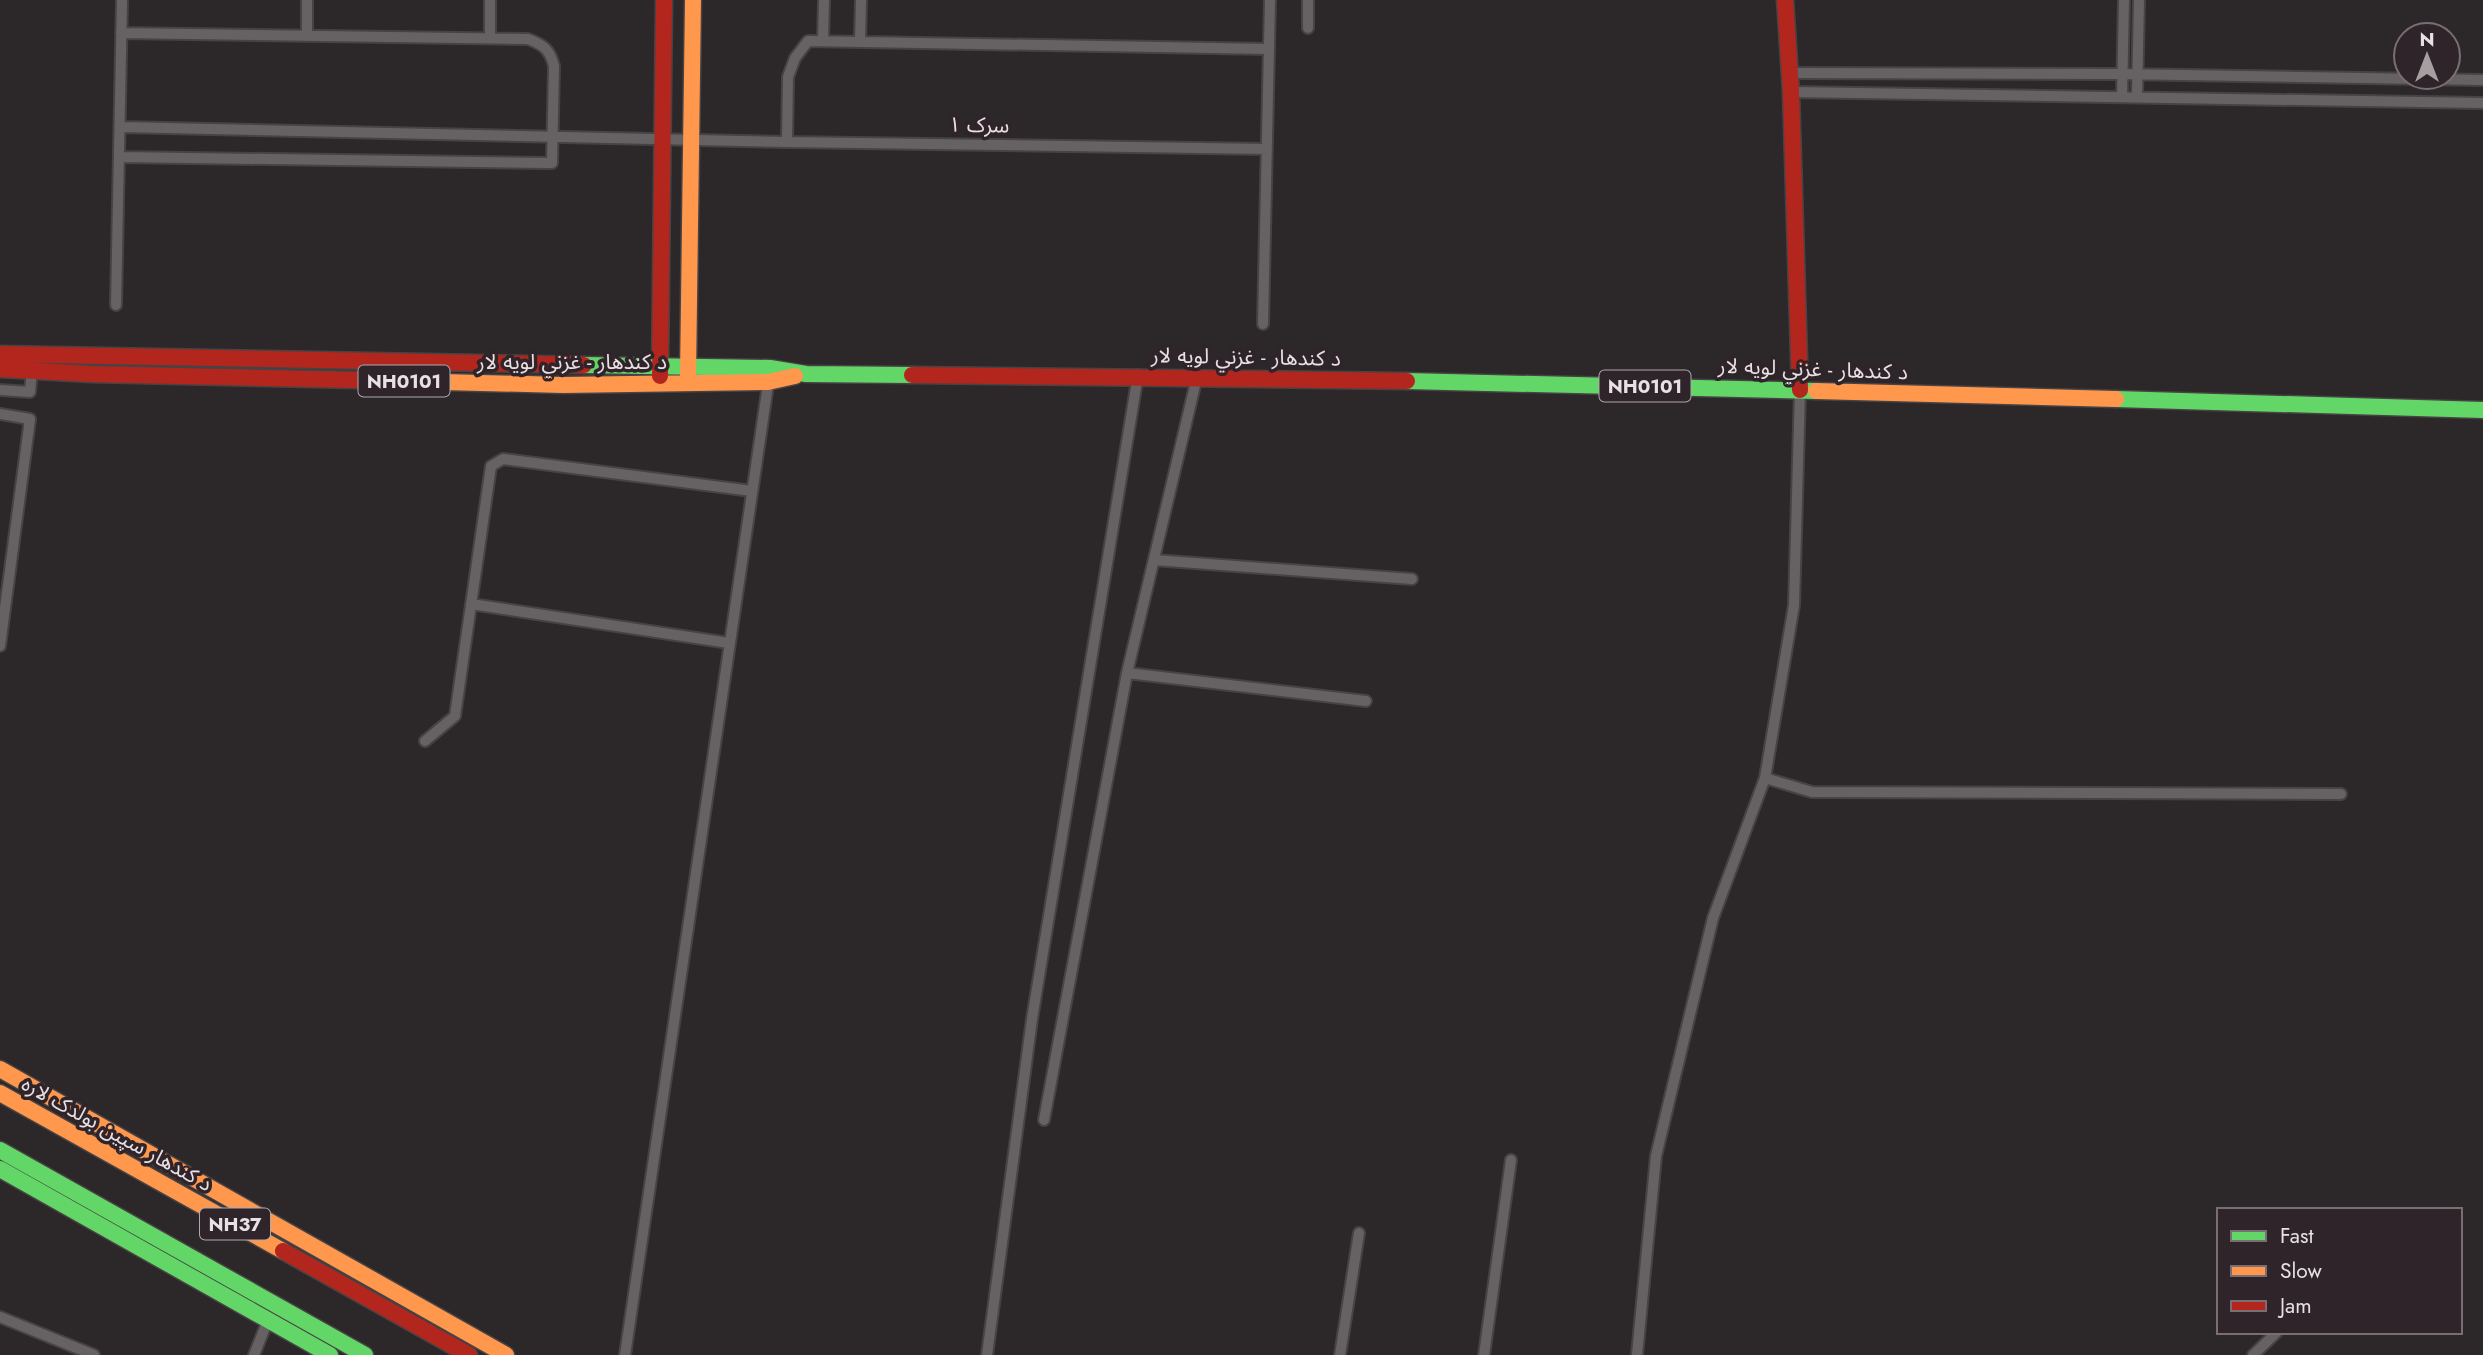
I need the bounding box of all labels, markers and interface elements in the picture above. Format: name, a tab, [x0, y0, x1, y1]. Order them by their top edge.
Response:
north arrow	[2392, 21, 2462, 91]
text: N	[2419, 26, 2435, 53]
street label: سرک ۱	[948, 109, 1010, 141]
street label: د کندهار - غزني لويه لار	[1150, 340, 1341, 375]
street label: د کندهار - غزني لويه لار	[476, 347, 667, 378]
street label: د کندهار - غزني لويه لار	[1717, 351, 1908, 388]
road number: NH0101	[358, 366, 450, 396]
road number: NH0101	[1600, 370, 1690, 402]
street label: د کندهار سپین بولدک لاره	[16, 1069, 218, 1199]
road number: NH37	[200, 1208, 270, 1240]
legend	[2217, 1208, 2462, 1334]
text: Fast	[2280, 1221, 2313, 1251]
text: Slow	[2280, 1256, 2322, 1286]
text: Jam	[2277, 1291, 2312, 1321]

